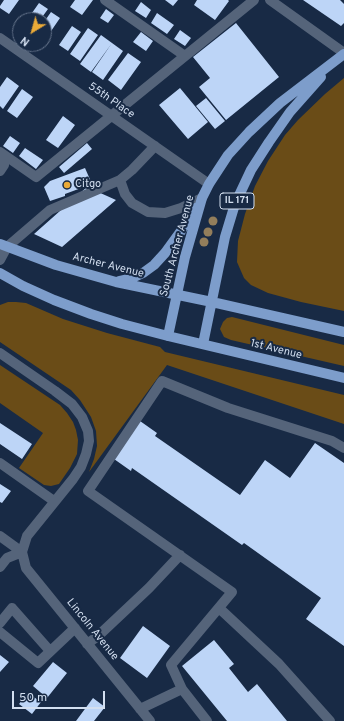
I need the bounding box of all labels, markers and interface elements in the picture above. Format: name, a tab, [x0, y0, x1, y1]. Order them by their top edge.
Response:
north arrow	[12, 12, 52, 52]
text: N	[18, 33, 33, 49]
street label: 55th Place	[85, 80, 137, 122]
place label: Citgo	[75, 178, 101, 192]
marker: Citgo	[62, 180, 72, 190]
road number: IL 171	[220, 193, 254, 209]
street label: South Archer Avenue	[158, 194, 198, 298]
street label: Archer Avenue	[71, 251, 145, 281]
street label: 1st Avenue	[249, 337, 303, 363]
street label: Lincoln Avenue	[63, 597, 121, 663]
scale bar	[14, 683, 107, 709]
text: 50 m	[19, 690, 47, 706]

